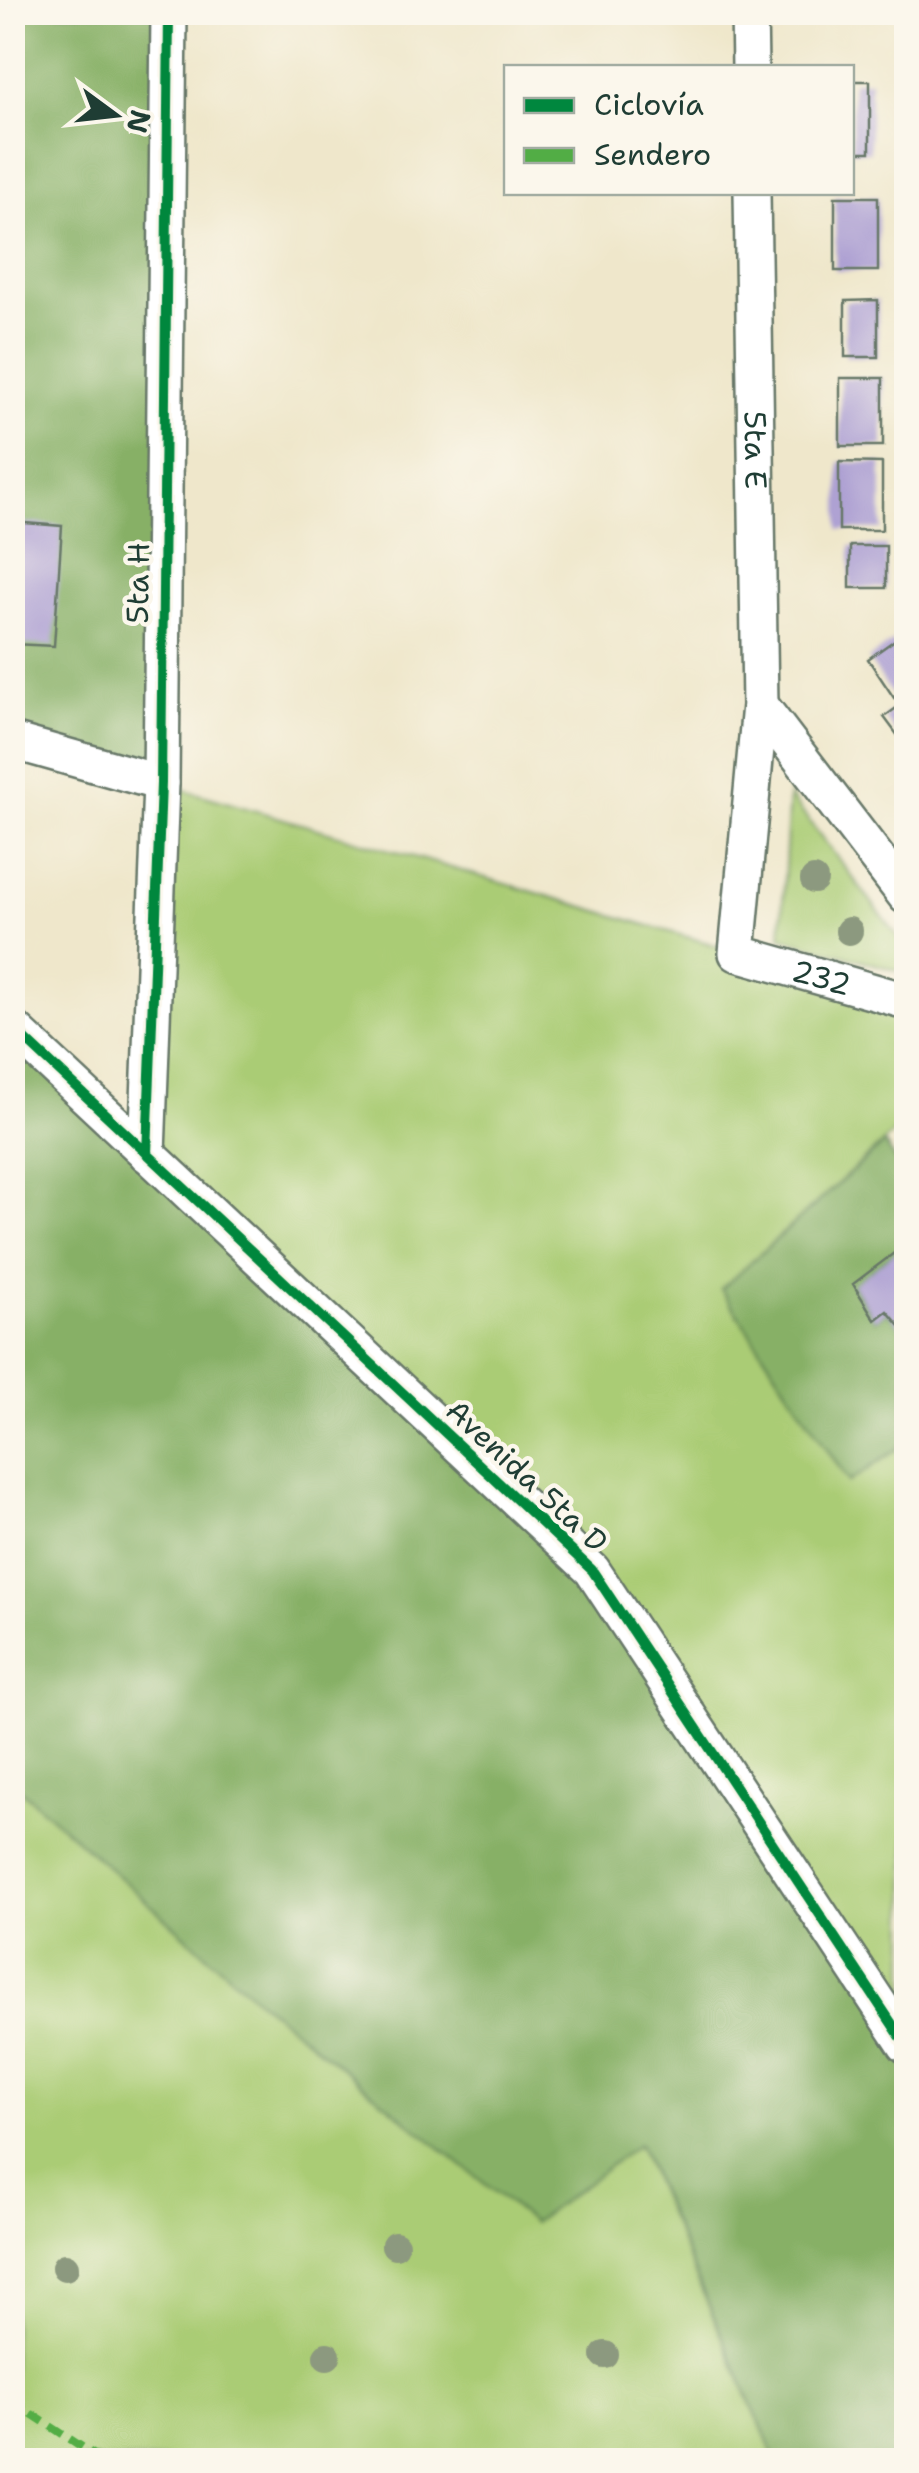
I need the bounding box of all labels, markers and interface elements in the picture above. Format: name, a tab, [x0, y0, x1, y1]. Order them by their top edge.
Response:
north arrow	[65, 65, 165, 165]
legend	[504, 65, 854, 195]
text: Ciclovía	[594, 84, 704, 125]
text: N	[118, 106, 160, 137]
text: Sendero	[594, 134, 711, 175]
street label: 5ta E	[735, 410, 777, 489]
street label: 5ta H	[117, 542, 159, 624]
street label: 232	[787, 949, 856, 1005]
street label: Avenida 5ta D	[437, 1390, 617, 1562]

